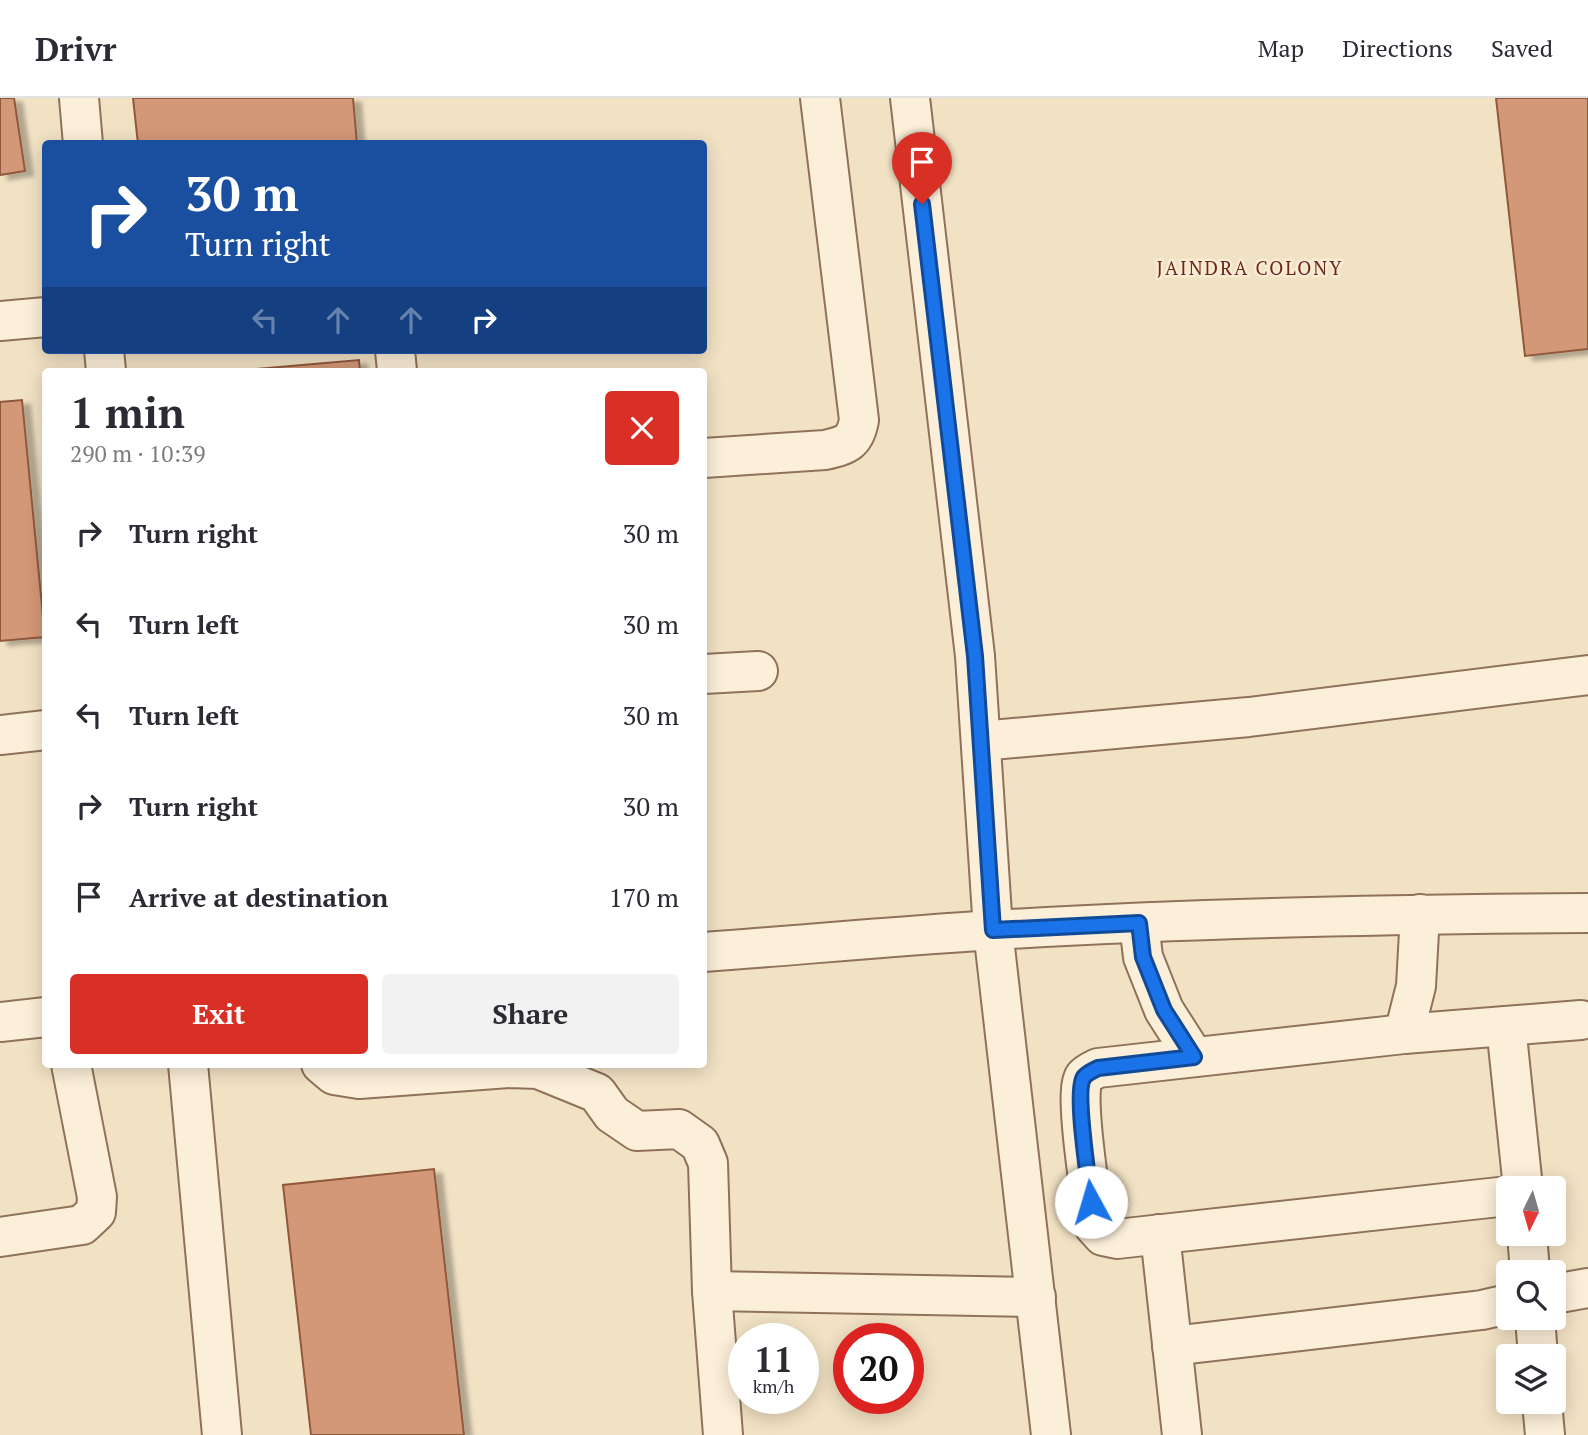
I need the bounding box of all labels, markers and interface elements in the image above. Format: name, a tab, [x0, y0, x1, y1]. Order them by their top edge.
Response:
text: Drivr	[35, 27, 116, 70]
text: Map	[1258, 32, 1304, 64]
text: Directions	[1342, 32, 1453, 64]
text: Saved	[1491, 32, 1553, 64]
pin	[892, 132, 952, 204]
icon: arrive	[903, 143, 941, 181]
text: 30 m	[185, 160, 299, 225]
icon: right	[70, 168, 161, 259]
text: Turn right	[185, 223, 331, 265]
district label: JAINDRA COLONY	[1157, 255, 1343, 280]
icon: left	[246, 301, 284, 339]
icon: ahead	[319, 301, 357, 339]
icon: ahead	[392, 301, 430, 339]
icon: right	[465, 301, 503, 339]
text: 1 min	[70, 384, 185, 440]
button: close	[605, 391, 679, 465]
text: 290 m · 10:39	[70, 438, 205, 469]
icon: right	[70, 514, 108, 552]
text: Turn right	[129, 516, 258, 550]
text: 30 m	[623, 516, 679, 550]
icon: left	[70, 605, 108, 643]
text: Turn left	[129, 607, 239, 641]
text: 30 m	[623, 607, 679, 641]
icon: left	[70, 696, 108, 734]
text: Turn left	[129, 698, 239, 732]
text: 30 m	[623, 698, 679, 732]
icon: right	[70, 787, 108, 825]
text: Turn right	[129, 789, 258, 823]
text: 30 m	[623, 789, 679, 823]
icon: arrive	[70, 878, 108, 916]
text: Arrive at destination	[129, 880, 388, 914]
text: 170 m	[609, 880, 679, 914]
button: Exit	[70, 974, 368, 1054]
button: Share	[382, 974, 679, 1054]
position arrow	[1054, 1165, 1128, 1239]
north arrow	[1496, 1176, 1566, 1246]
map controls	[1496, 1176, 1566, 1414]
button: search	[1496, 1260, 1566, 1330]
speed limit sign: 20	[833, 1323, 924, 1414]
text: 11	[754, 1336, 793, 1382]
button: layers	[1496, 1344, 1566, 1414]
text: km/h	[753, 1374, 794, 1398]

